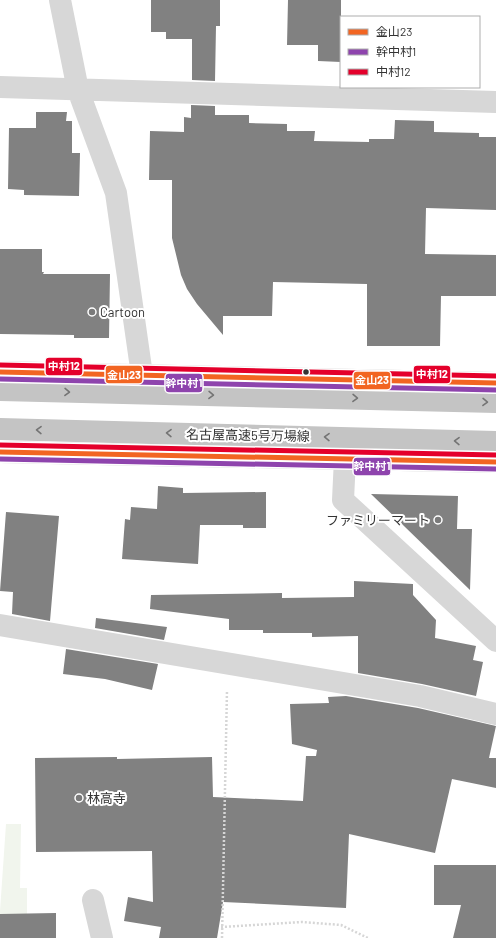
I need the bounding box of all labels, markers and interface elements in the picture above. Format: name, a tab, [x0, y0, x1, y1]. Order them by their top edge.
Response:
legend	[340, 16, 480, 88]
text: 金山23	[376, 24, 413, 38]
text: 幹中村1	[376, 44, 416, 58]
text: 中村12	[376, 64, 411, 78]
place label: Cartoon	[100, 304, 145, 320]
marker: Cartoon	[87, 307, 97, 317]
line badge: 中村12	[45, 357, 83, 376]
text: 中村12	[48, 359, 80, 372]
line badge: 金山23	[105, 365, 143, 384]
line badge: 中村12	[413, 365, 451, 384]
unlabelled marker	[301, 367, 311, 377]
text: 中村12	[416, 367, 448, 380]
text: 金山23	[107, 368, 141, 381]
line badge: 金山23	[353, 371, 391, 390]
line badge: 幹中村1	[165, 373, 203, 393]
text: 金山23	[355, 373, 389, 386]
text: 幹中村1	[166, 376, 203, 389]
one-way arrow	[64, 387, 70, 396]
one-way arrow	[208, 391, 214, 399]
one-way arrow	[352, 394, 358, 403]
one-way arrow	[482, 397, 488, 406]
one-way arrow	[36, 426, 42, 434]
street label: 名古屋高速5号万場線	[186, 426, 310, 444]
one-way arrow	[166, 429, 172, 437]
one-way arrow	[324, 433, 330, 442]
one-way arrow	[454, 437, 460, 445]
line badge: 幹中村1	[353, 457, 391, 476]
text: 幹中村1	[354, 459, 391, 472]
place label: ファミリーマート	[326, 512, 430, 528]
marker: ファミリーマート	[433, 515, 443, 525]
place label: 林高寺	[87, 790, 126, 806]
marker: 林高寺	[74, 793, 84, 803]

